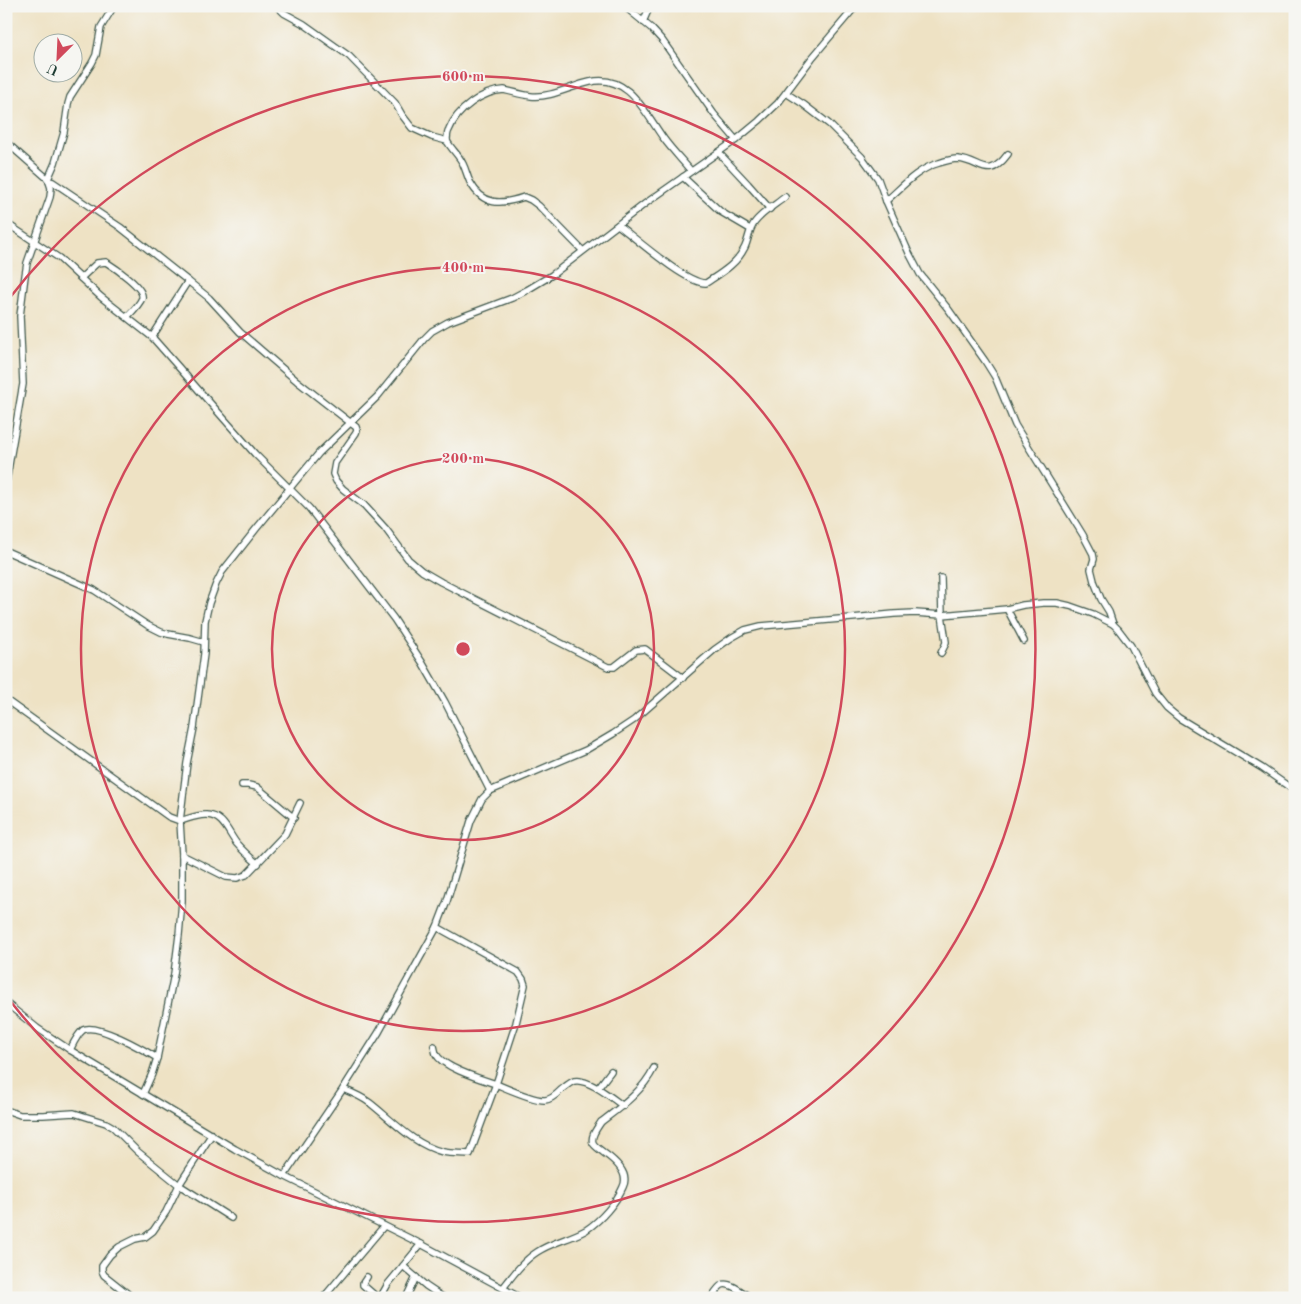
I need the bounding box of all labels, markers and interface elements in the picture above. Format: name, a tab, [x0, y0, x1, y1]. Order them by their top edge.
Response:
north arrow	[32, 32, 82, 82]
text: U	[45, 60, 61, 78]
text: 600 m	[442, 70, 484, 85]
text: 400 m	[442, 261, 484, 276]
text: 200 m	[442, 452, 484, 467]
centre of rings	[454, 640, 472, 658]

